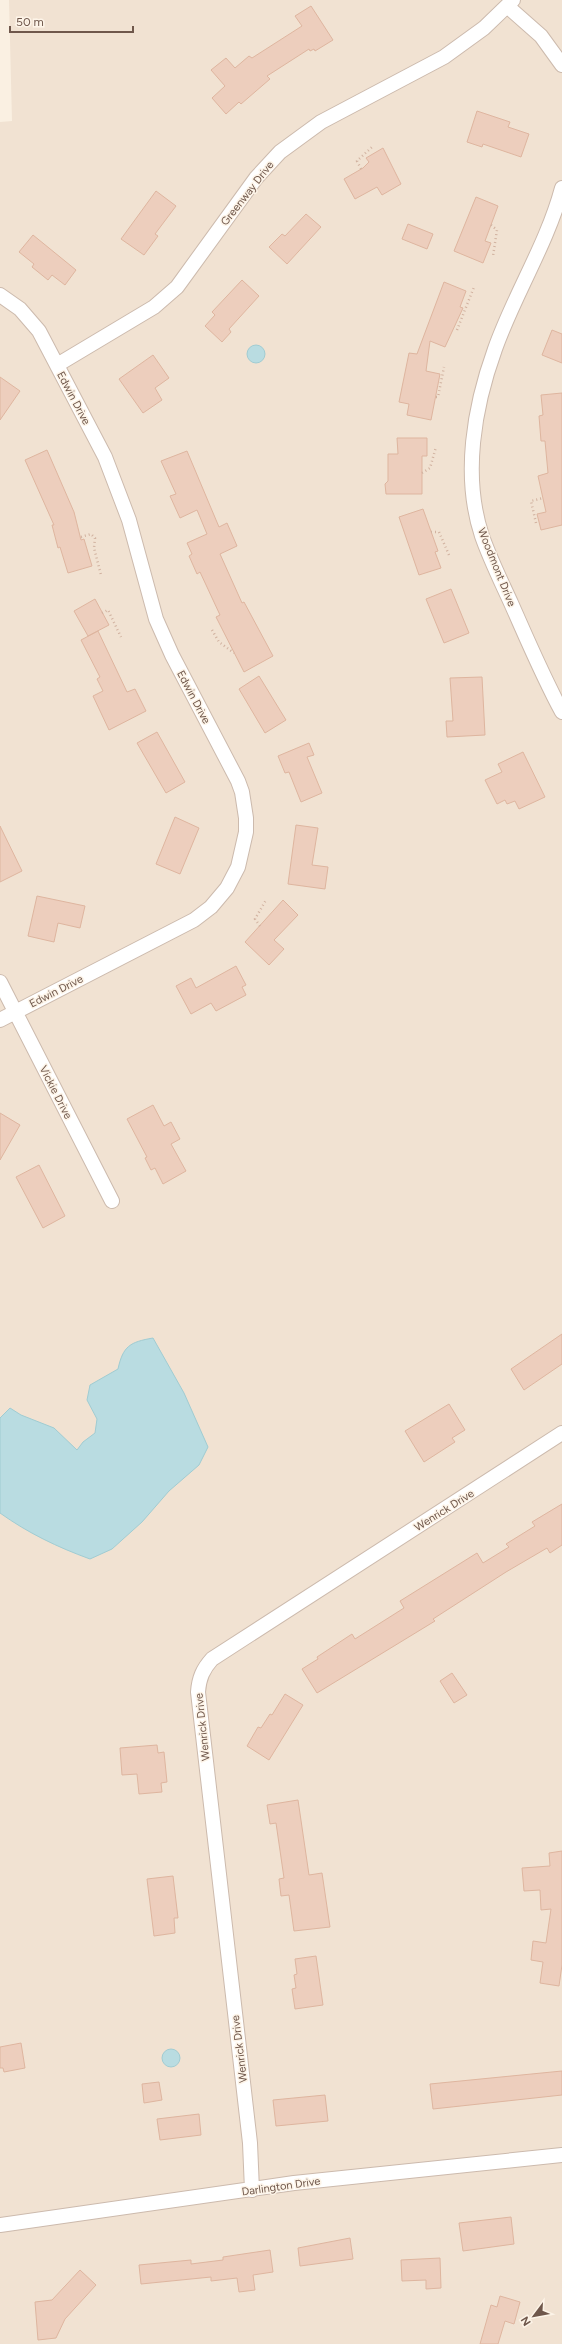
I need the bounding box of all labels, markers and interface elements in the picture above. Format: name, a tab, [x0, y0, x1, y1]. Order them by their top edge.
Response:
scale bar	[10, 8, 133, 34]
text: 50 m	[16, 15, 44, 29]
street label: Greenway Drive	[218, 159, 277, 228]
street label: Edwin Drive	[54, 369, 93, 427]
street label: Woodmont Drive	[475, 526, 518, 608]
street label: Edwin Drive	[174, 668, 213, 726]
street label: Edwin Drive	[27, 972, 85, 1011]
street label: Vickie Drive	[37, 1063, 75, 1121]
street label: Wenrick Drive	[412, 1487, 477, 1534]
street label: Wenrick Drive	[192, 1692, 213, 1761]
street label: Wenrick Drive	[229, 2014, 250, 2083]
street label: Darlington Drive	[241, 2175, 321, 2198]
north arrow	[514, 2296, 554, 2336]
text: N	[518, 2314, 534, 2328]

